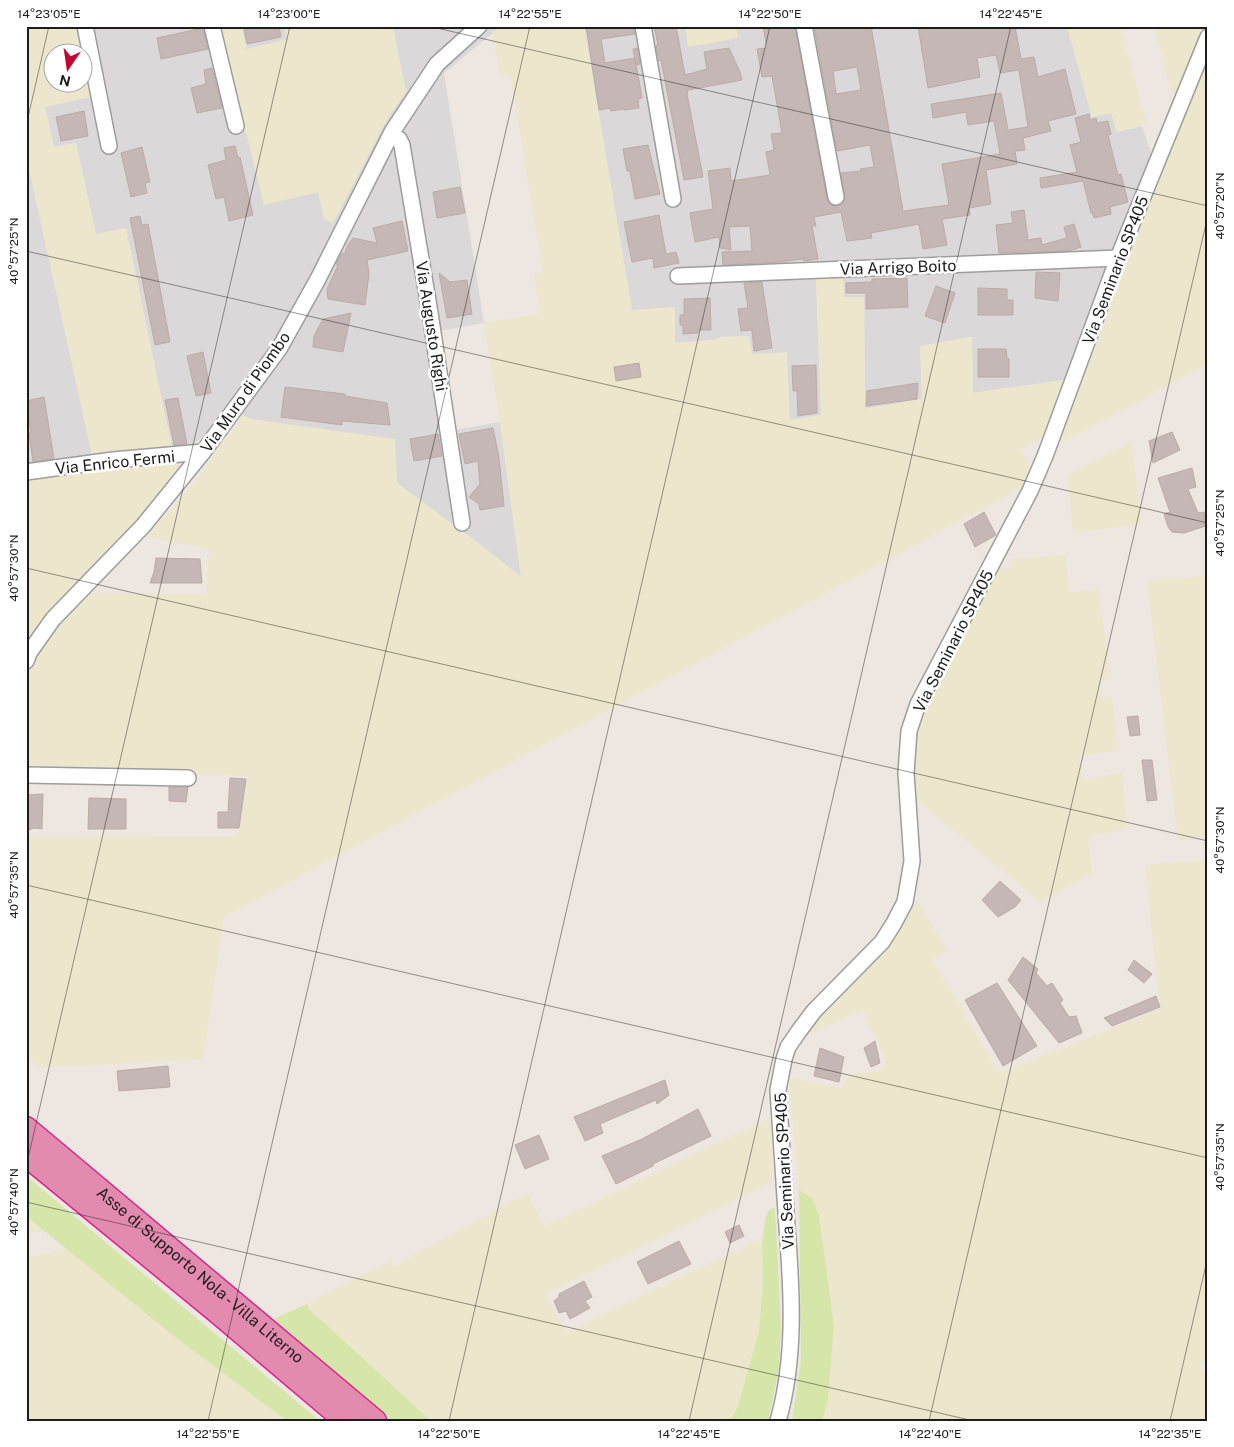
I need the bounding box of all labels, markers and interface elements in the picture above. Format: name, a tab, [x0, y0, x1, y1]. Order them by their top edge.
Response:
text: 14°23'05"E	[17, 7, 81, 21]
text: 14°23'00"E	[258, 7, 320, 21]
text: 14°22'55"E	[498, 7, 562, 21]
text: 14°22'50"E	[739, 7, 801, 21]
text: 14°22'45"E	[980, 7, 1042, 21]
north arrow	[42, 42, 92, 92]
text: N	[58, 72, 72, 90]
text: 40°57'20"N	[1213, 173, 1227, 239]
street label: Via Seminario SP405	[1078, 193, 1153, 347]
text: 40°57'25"N	[7, 217, 21, 285]
street label: Via Arrigo Boito	[839, 256, 957, 279]
street label: Via Augusto Righi	[412, 260, 451, 393]
street label: Via Muro di Piombo	[197, 328, 294, 456]
street label: Via Enrico Fermi	[54, 447, 176, 478]
text: 40°57'25"N	[1213, 489, 1227, 557]
text: 40°57'30"N	[7, 534, 21, 602]
street label: Via Seminario SP405	[909, 567, 998, 716]
text: 40°57'30"N	[1213, 806, 1227, 874]
text: 40°57'35"N	[7, 851, 21, 919]
street label: Via Seminario SP405	[771, 1092, 798, 1250]
text: 40°57'35"N	[1213, 1123, 1227, 1191]
text: 40°57'40"N	[7, 1168, 21, 1236]
street label: Asse di Supporto Nola - Villa Literno	[93, 1183, 308, 1367]
text: 14°22'55"E	[176, 1427, 240, 1441]
text: 14°22'50"E	[418, 1427, 480, 1441]
text: 14°22'45"E	[658, 1427, 720, 1441]
text: 14°22'40"E	[899, 1427, 961, 1441]
text: 14°22'35"E	[1138, 1427, 1202, 1441]

